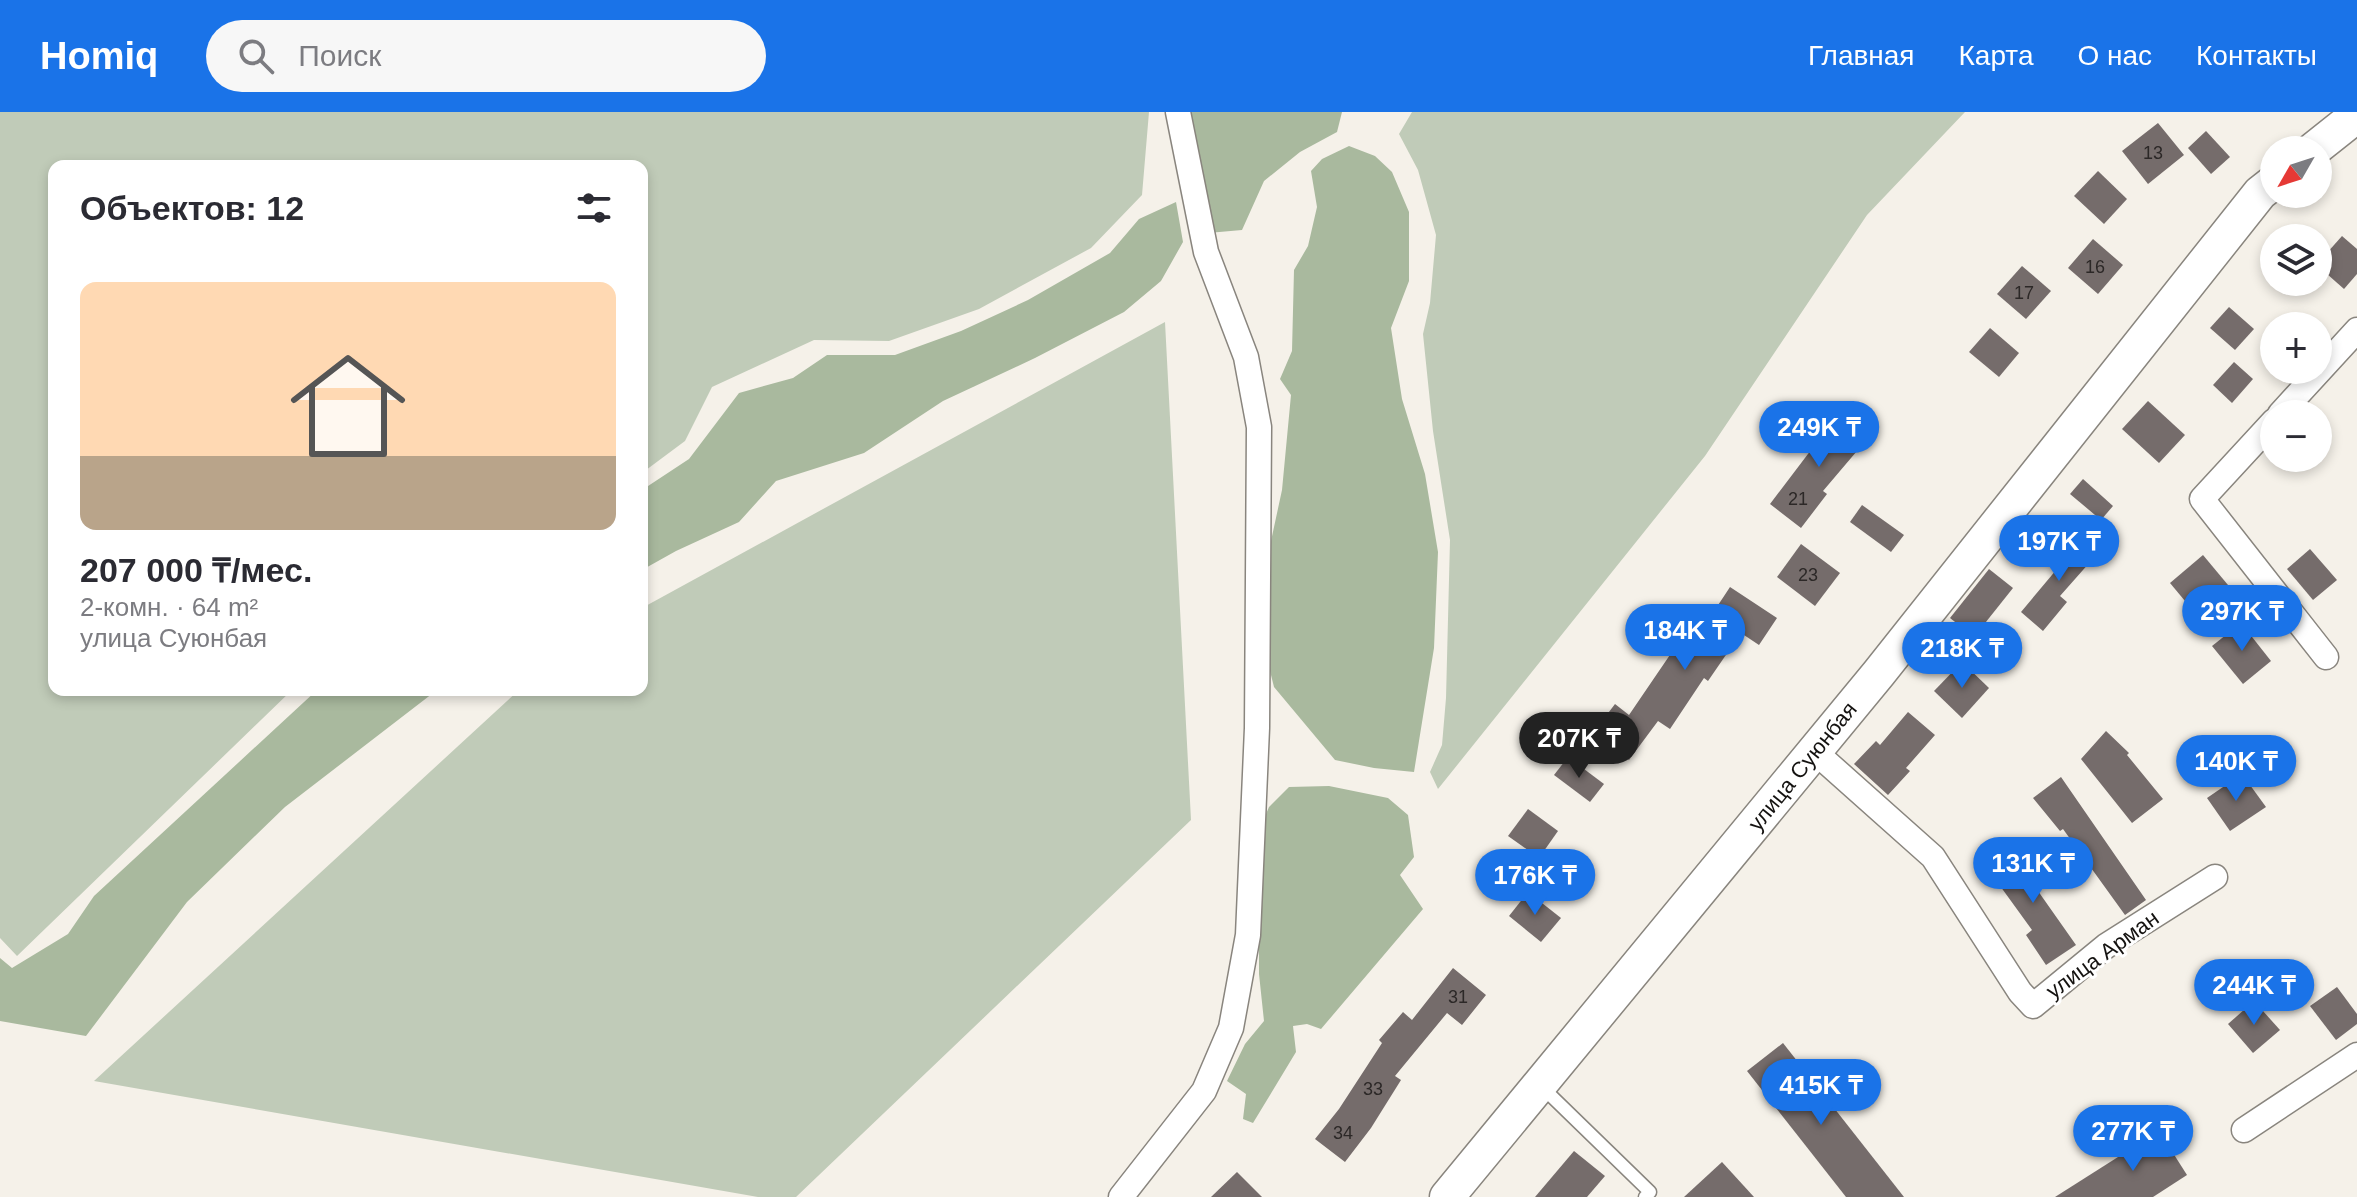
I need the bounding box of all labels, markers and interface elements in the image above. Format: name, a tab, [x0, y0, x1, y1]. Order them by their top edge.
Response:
search box	[206, 20, 766, 92]
icon: search	[234, 34, 278, 78]
text: Homiq	[40, 35, 158, 77]
text: Поиск	[298, 39, 381, 72]
text: Главная	[1808, 40, 1915, 71]
text: Карта	[1959, 40, 2033, 71]
text: О нас	[2077, 40, 2152, 71]
text: Контакты	[2196, 40, 2317, 71]
north arrow	[2260, 136, 2332, 208]
map controls	[2260, 136, 2332, 472]
house number: 13	[2143, 143, 2163, 163]
icon: filters	[572, 186, 616, 230]
text: Объектов: 12	[80, 189, 304, 227]
button: layers	[2260, 224, 2332, 296]
house number: 16	[2085, 257, 2105, 277]
house number: 17	[2014, 283, 2034, 303]
button: +	[2260, 312, 2332, 384]
icon: home	[276, 334, 420, 478]
button: −	[2260, 400, 2332, 472]
pin: 249K ₸	[1754, 401, 1884, 469]
text: 249K ₸	[1777, 412, 1861, 442]
house number: 21	[1788, 489, 1808, 509]
pin: 197K ₸	[1994, 515, 2124, 583]
text: 197K ₸	[2017, 526, 2101, 556]
text: 207 000 ₸/мес.	[80, 551, 312, 589]
house number: 23	[1798, 565, 1818, 585]
pin: 297K ₸	[2177, 585, 2307, 653]
text: 2-комн. · 64 m²	[80, 592, 258, 622]
text: 297K ₸	[2200, 596, 2284, 626]
pin: 184K ₸	[1620, 604, 1750, 672]
text: 184K ₸	[1643, 615, 1727, 645]
pin: 218K ₸	[1897, 622, 2027, 690]
text: улица Суюнбая	[80, 623, 267, 653]
text: 218K ₸	[1920, 633, 2004, 663]
street label: улица Суюнбая	[1743, 697, 1862, 836]
pin: 207K ₸	[1514, 712, 1644, 780]
text: 207K ₸	[1537, 723, 1621, 753]
pin: 140K ₸	[2171, 735, 2301, 803]
text: 140K ₸	[2194, 746, 2278, 776]
pin: 131K ₸	[1968, 837, 2098, 905]
text: 131K ₸	[1991, 848, 2075, 878]
pin: 176K ₸	[1470, 849, 1600, 917]
text: 176K ₸	[1493, 860, 1577, 890]
street label: улица Арман	[2041, 905, 2163, 1004]
pin: 244K ₸	[2189, 959, 2319, 1027]
text: 244K ₸	[2212, 970, 2296, 1000]
house number: 31	[1448, 987, 1468, 1007]
pin: 415K ₸	[1756, 1059, 1886, 1127]
text: 415K ₸	[1779, 1070, 1863, 1100]
house number: 33	[1363, 1079, 1383, 1099]
pin: 277K ₸	[2068, 1105, 2198, 1173]
text: 277K ₸	[2091, 1116, 2175, 1146]
house number: 34	[1333, 1123, 1353, 1143]

